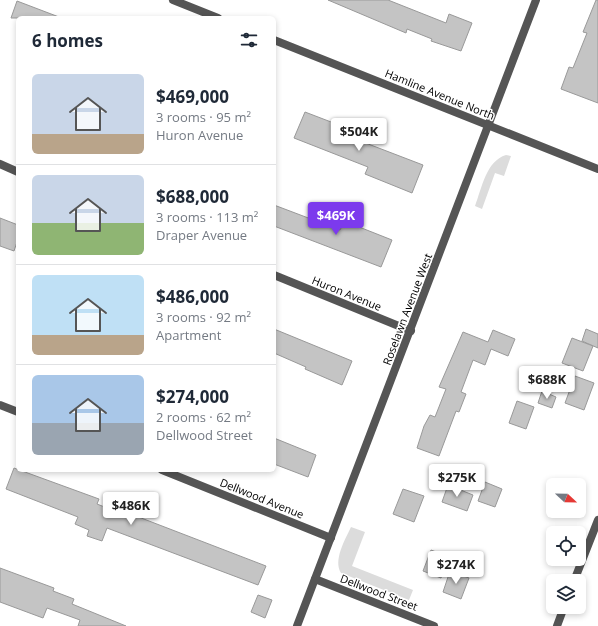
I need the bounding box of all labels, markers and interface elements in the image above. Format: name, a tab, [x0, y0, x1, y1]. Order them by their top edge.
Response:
text: 6 homes	[32, 29, 103, 52]
icon: filters	[238, 29, 260, 51]
street label: Hamline Avenue North	[383, 65, 497, 123]
text: $469,000	[156, 85, 229, 108]
icon: home	[64, 90, 112, 138]
text: 3 rooms · 95 m²	[156, 108, 251, 126]
pin: $504K	[331, 118, 387, 152]
text: $504K	[340, 122, 378, 140]
text: Huron Avenue	[156, 126, 243, 144]
text: $688,000	[156, 185, 229, 208]
icon: home	[64, 191, 112, 239]
pin: $469K	[308, 202, 364, 236]
text: $469K	[317, 206, 355, 224]
text: 3 rooms · 113 m²	[156, 208, 258, 226]
text: Draper Avenue	[156, 226, 247, 244]
street label: Roselawn Avenue West	[379, 251, 435, 367]
street label: Huron Avenue	[310, 272, 384, 314]
text: $486,000	[156, 285, 229, 308]
icon: home	[64, 291, 112, 339]
text: 3 rooms · 92 m²	[156, 308, 251, 326]
text: Apartment	[156, 326, 221, 344]
pin: $688K	[519, 366, 575, 400]
text: $688K	[528, 370, 566, 388]
text: $274,000	[156, 385, 229, 408]
icon: home	[64, 391, 112, 439]
text: 2 rooms · 62 m²	[156, 408, 251, 426]
text: Dellwood Street	[156, 426, 253, 444]
pin: $275K	[429, 464, 485, 498]
text: $275K	[438, 468, 476, 486]
street label: Dellwood Avenue	[218, 474, 306, 522]
north arrow	[546, 478, 586, 518]
map controls	[546, 478, 586, 614]
pin: $486K	[103, 492, 159, 526]
text: $486K	[112, 496, 150, 514]
button: locate	[546, 526, 586, 566]
pin: $274K	[428, 551, 484, 585]
text: $274K	[437, 555, 475, 573]
street label: Dellwood Street	[338, 570, 420, 614]
button: layers	[546, 574, 586, 614]

